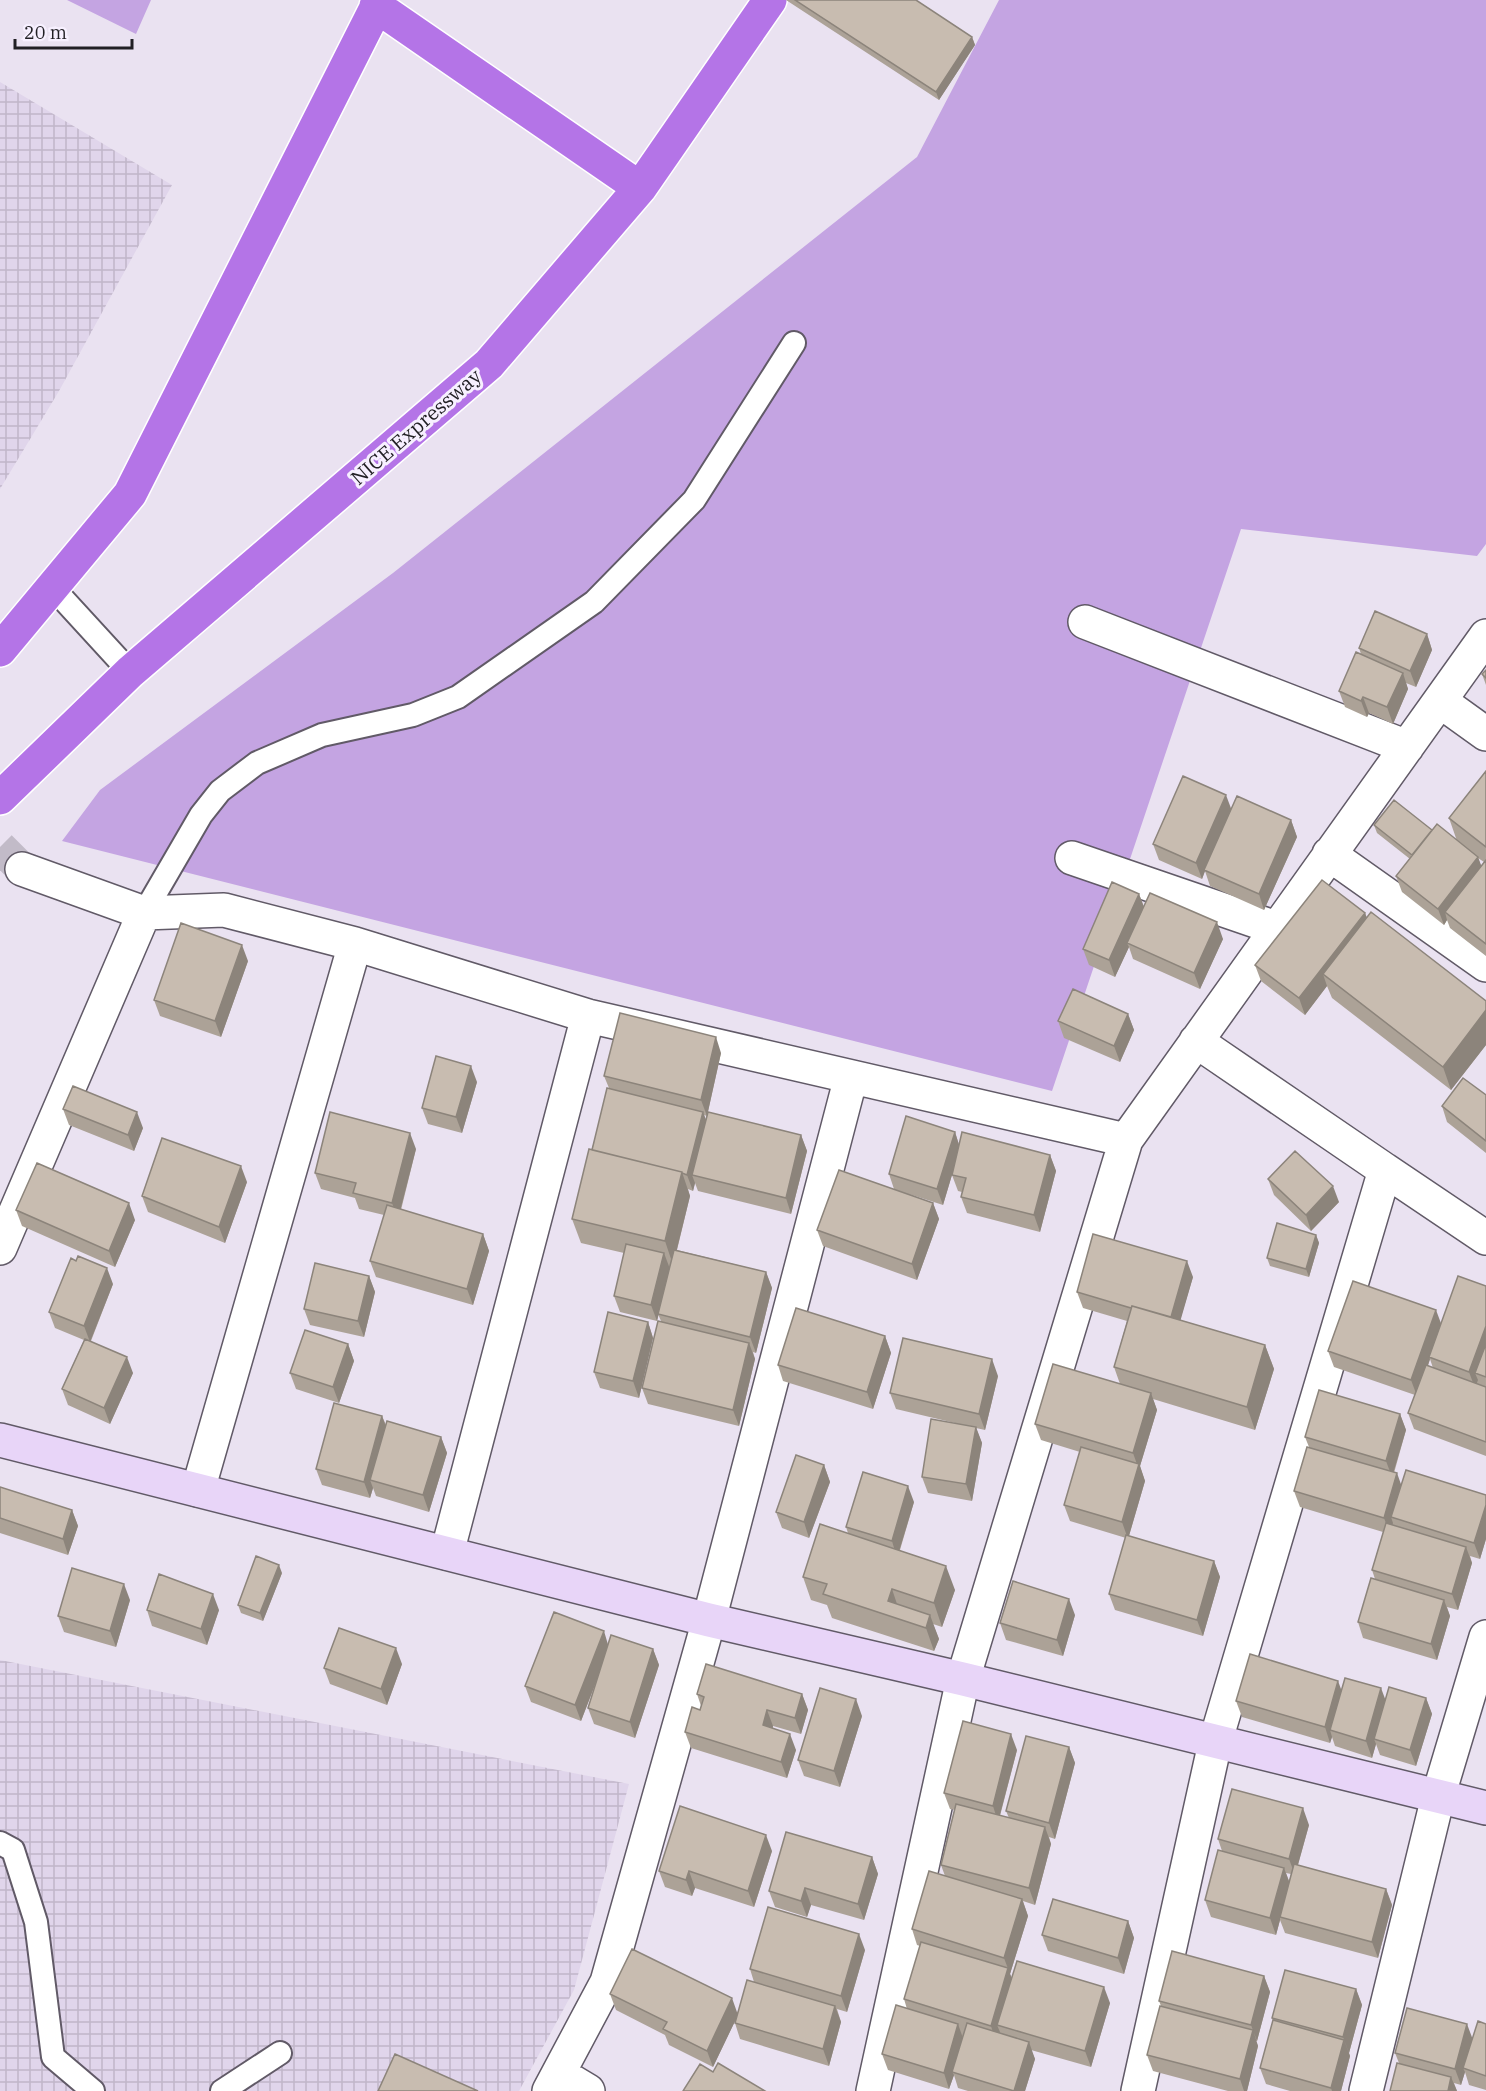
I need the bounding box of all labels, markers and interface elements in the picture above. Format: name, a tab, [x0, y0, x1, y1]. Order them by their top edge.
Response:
scale bar	[15, 12, 132, 50]
text: 20 m	[24, 21, 67, 44]
street label: NICE Expressway	[345, 362, 487, 491]

